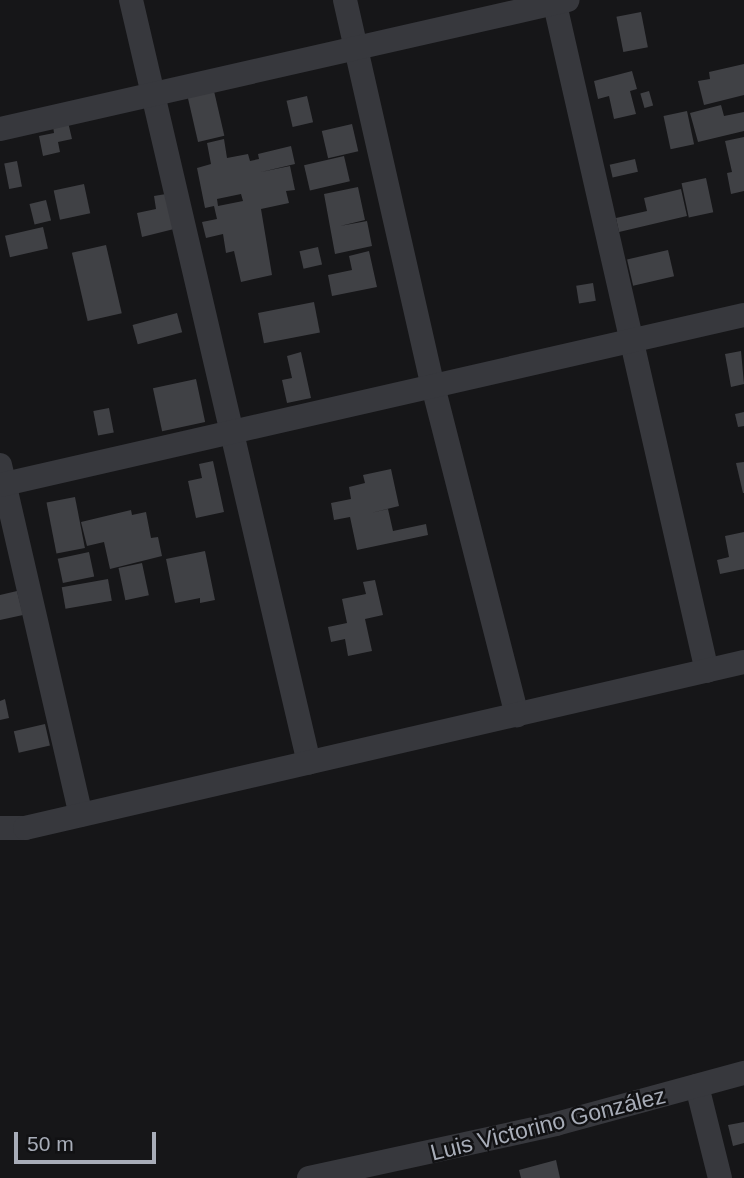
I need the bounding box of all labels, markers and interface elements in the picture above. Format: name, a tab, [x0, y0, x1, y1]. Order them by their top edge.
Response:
street label: Luis Victorino González	[428, 1081, 668, 1167]
scale bar	[18, 1118, 159, 1162]
text: 50 m	[27, 1132, 74, 1155]

